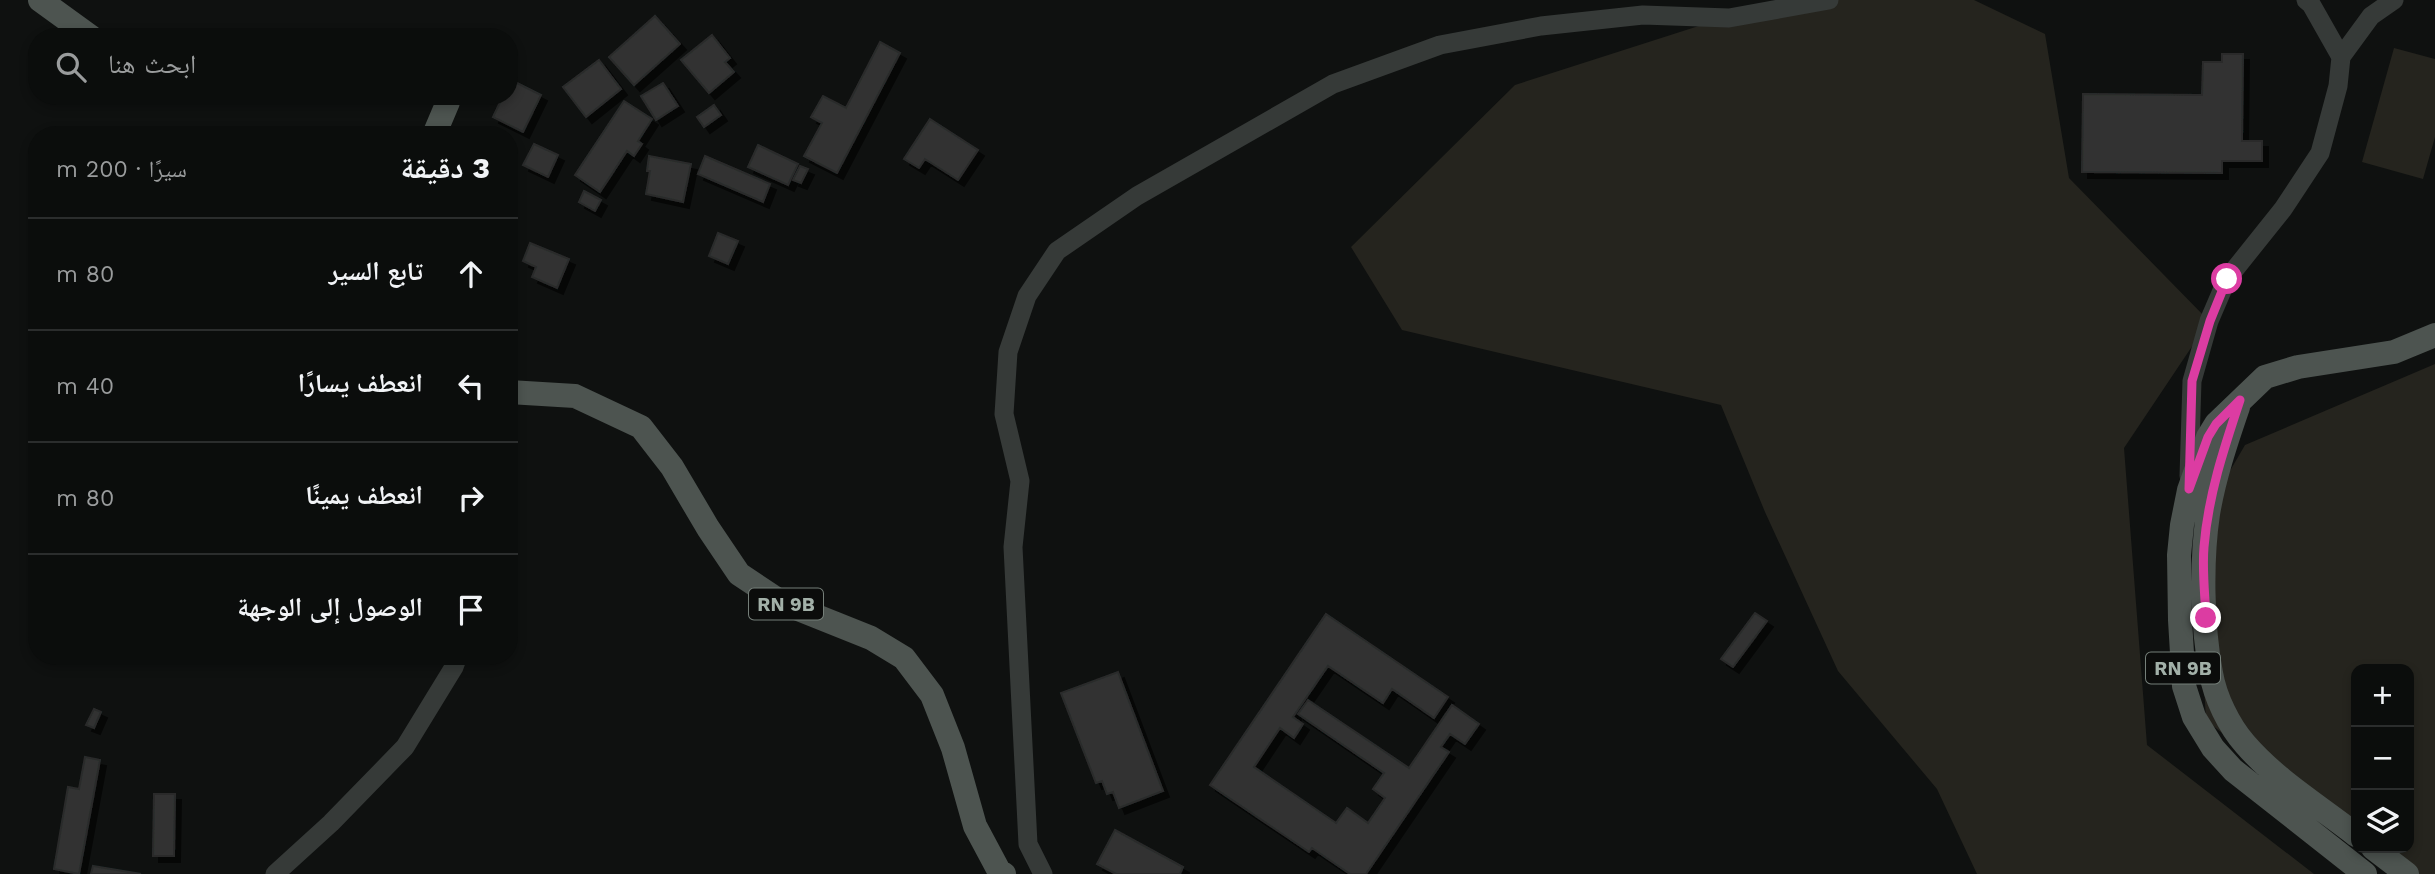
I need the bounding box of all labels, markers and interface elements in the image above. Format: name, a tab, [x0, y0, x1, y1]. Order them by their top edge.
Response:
search box	[28, 28, 518, 105]
icon: search	[52, 48, 90, 86]
text: ابحث هنا	[108, 49, 196, 79]
text: 3 دقيقة	[401, 150, 490, 185]
text: سيرًا · 200 m	[56, 156, 187, 183]
icon: ahead	[452, 255, 490, 293]
text: تابع السير	[329, 256, 423, 286]
text: 80 m	[56, 261, 114, 288]
route start	[2211, 263, 2242, 294]
icon: left	[452, 367, 490, 405]
text: انعطف يسارًا	[298, 368, 423, 398]
text: 40 m	[56, 373, 114, 400]
icon: right	[452, 479, 490, 517]
text: انعطف يمينًا	[305, 480, 423, 510]
text: 80 m	[56, 485, 114, 512]
road number: RN 9B	[749, 589, 823, 620]
icon: arrive	[452, 591, 490, 629]
text: الوصول إلى الوجهة	[237, 592, 423, 622]
route end	[2190, 602, 2221, 633]
road number: RN 9B	[2146, 652, 2220, 684]
map controls	[2351, 664, 2414, 853]
button: +	[2351, 664, 2414, 727]
button: −	[2351, 727, 2414, 790]
button: layers	[2351, 790, 2414, 853]

